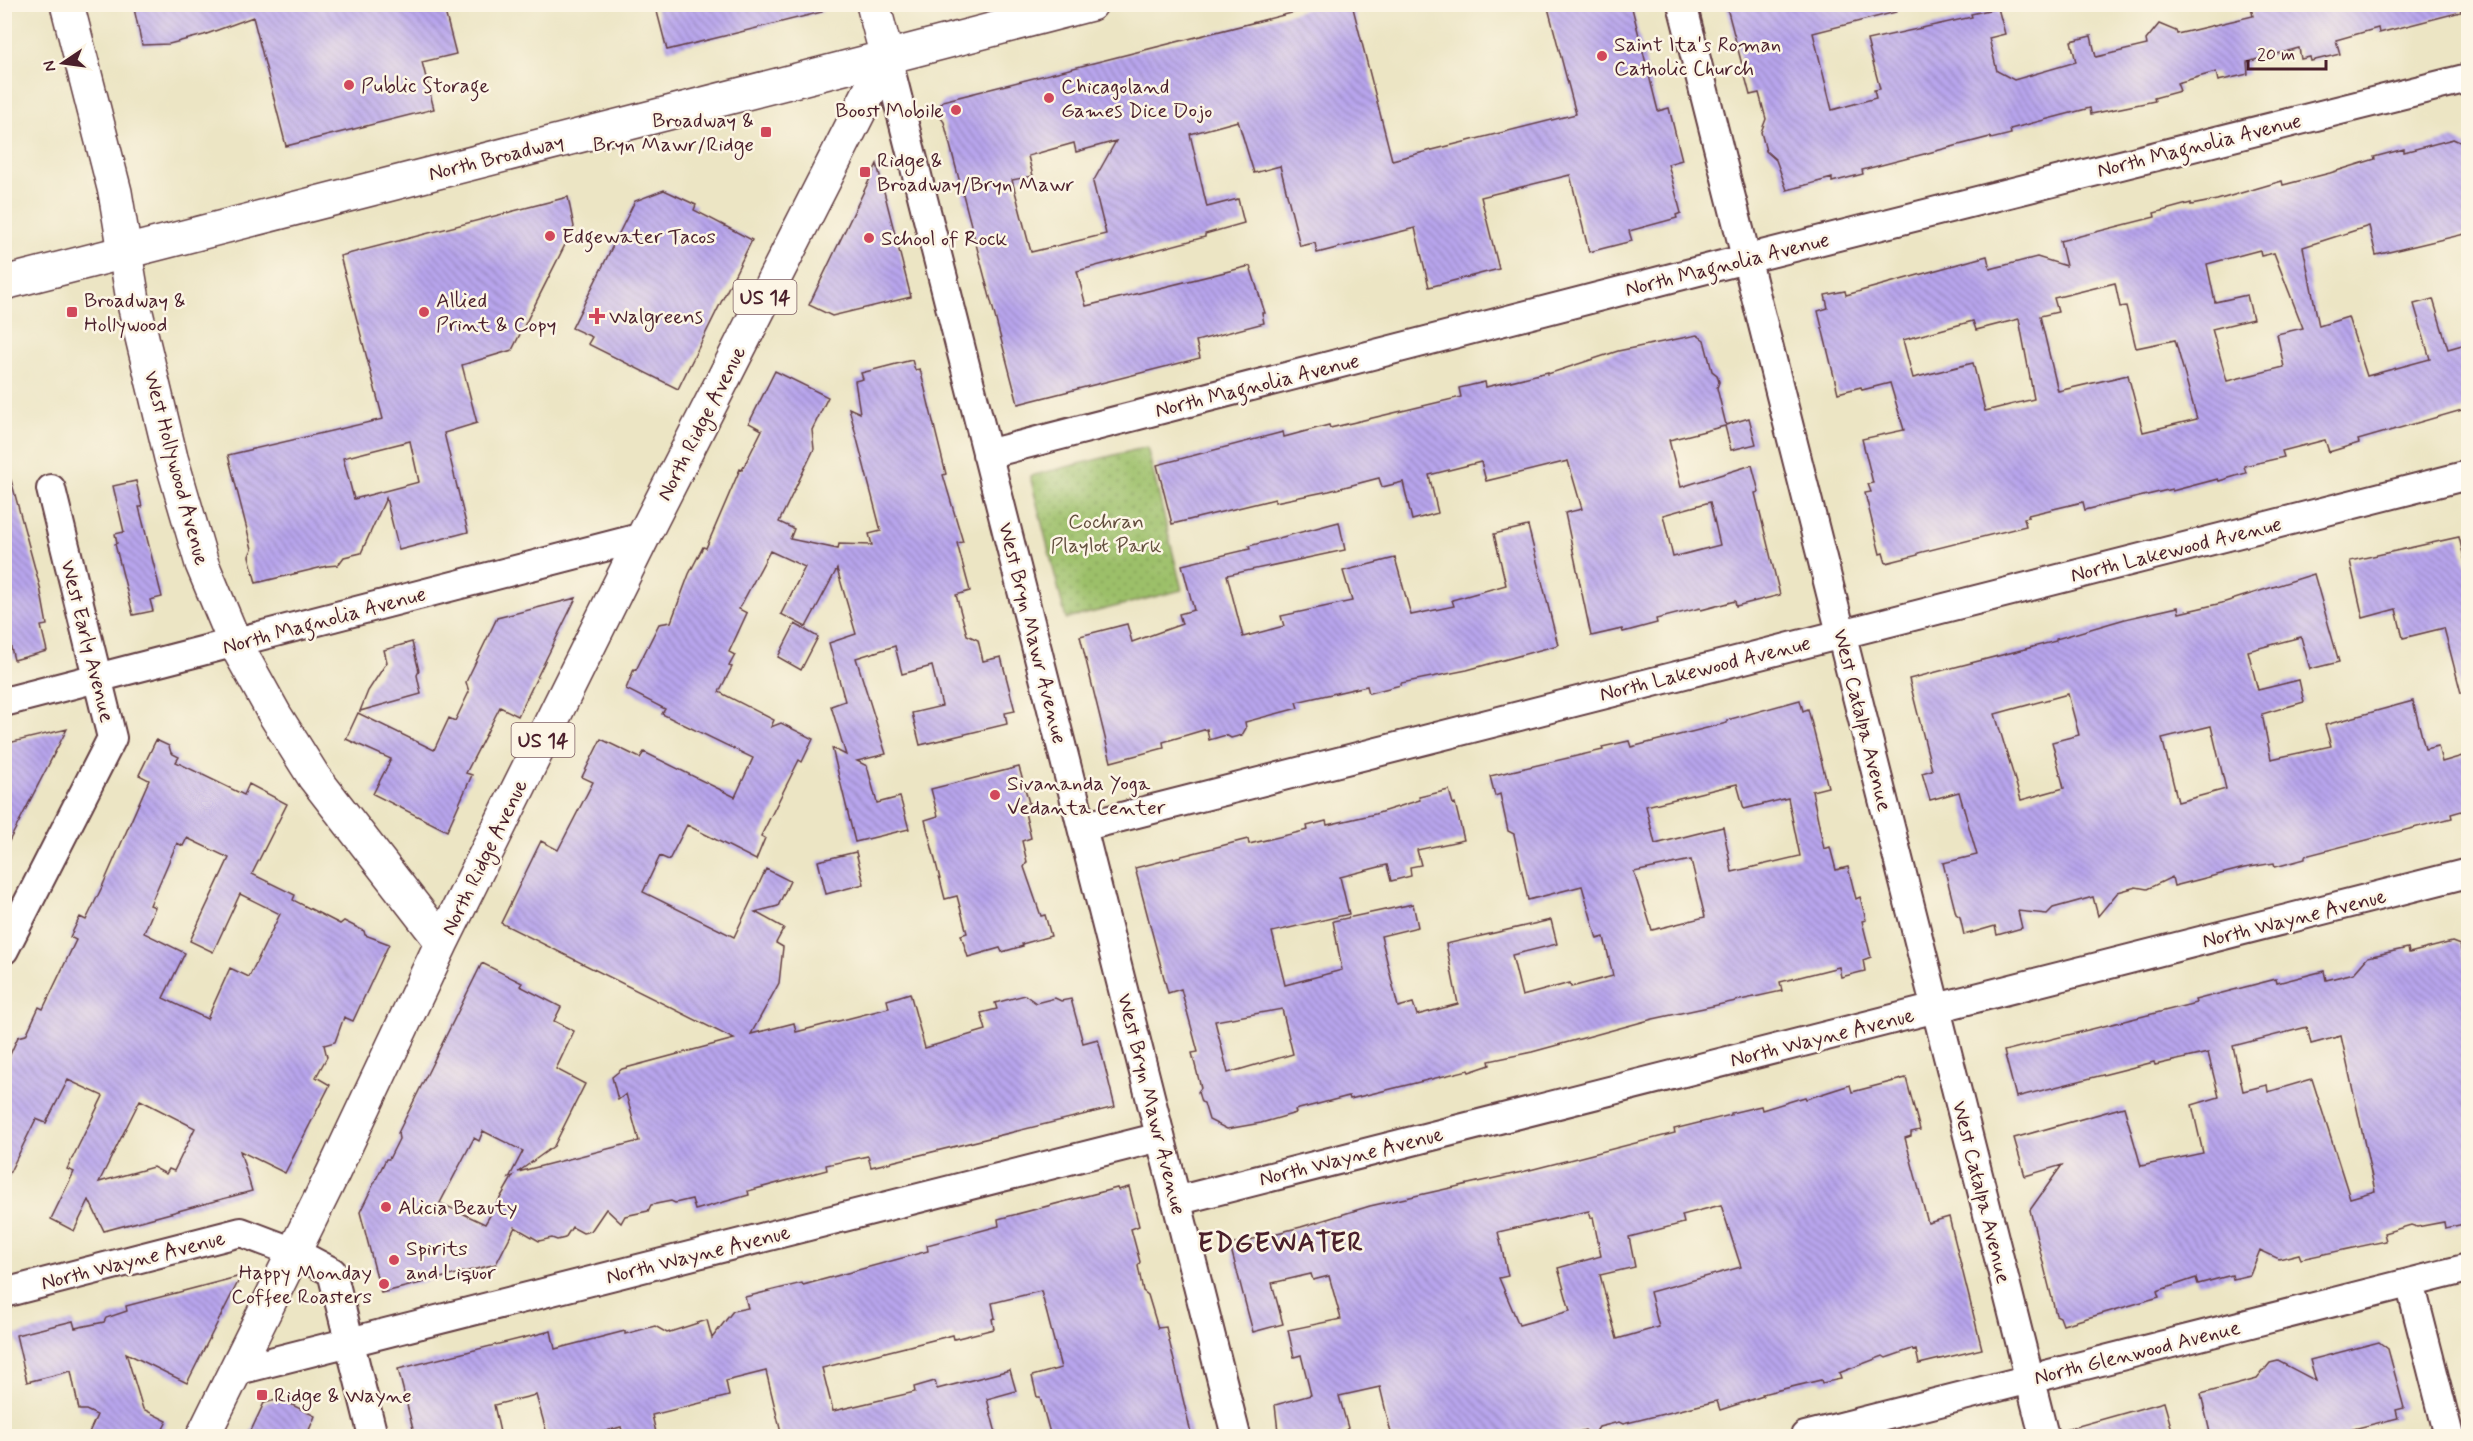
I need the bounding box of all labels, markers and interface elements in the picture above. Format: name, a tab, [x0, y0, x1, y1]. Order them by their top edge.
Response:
place label: Saint Ita's Roman Catholic Church	[1614, 31, 1781, 83]
north arrow	[33, 33, 93, 93]
scale bar	[2248, 33, 2326, 71]
text: 20 m	[2257, 43, 2295, 67]
marker: Saint Ita's Roman Catholic Church	[1595, 49, 1609, 63]
text: N	[38, 58, 61, 74]
place label: Public Storage	[361, 72, 490, 102]
place label: Chicagoland Games Dice Dojo	[1061, 73, 1212, 125]
marker: Public Storage	[342, 78, 356, 92]
marker: Chicagoland Games Dice Dojo	[1042, 91, 1056, 105]
place label: Boost Mobile	[835, 97, 944, 125]
marker: Boost Mobile	[949, 103, 963, 117]
place label: Broadway & Bryn Mawr/Ridge	[593, 107, 754, 160]
street label: North Magnolia Avenue	[2094, 107, 2305, 187]
marker: Broadway & Bryn Mawr/Ridge	[759, 125, 773, 139]
street label: North Broadway	[426, 128, 567, 188]
place label: Ridge & Broadway/Bryn Mawr	[877, 147, 1075, 199]
marker: Ridge & Broadway/Bryn Mawr	[858, 165, 872, 179]
place label: Edgewater Tacos	[562, 223, 716, 253]
place label: School of Rock	[881, 225, 1008, 253]
street label: North Magnolia Avenue	[1622, 226, 1833, 306]
marker: Edgewater Tacos	[543, 229, 557, 243]
marker: School of Rock	[862, 231, 876, 245]
road number: US 14	[734, 280, 796, 314]
place label: Broadway & Hollywood	[84, 287, 186, 339]
place label: Allied Print & Copy	[436, 287, 556, 339]
place label: Walgreens	[609, 303, 703, 332]
marker: Broadway & Hollywood	[65, 305, 79, 319]
marker: Allied Print & Copy	[417, 305, 431, 319]
marker: Walgreens	[590, 309, 604, 323]
street label: North Ridge Avenue	[651, 341, 754, 506]
street label: North Magnolia Avenue	[1152, 347, 1363, 427]
street label: West Hollywood Avenue	[137, 368, 215, 569]
park label: Cochran Playlot Park	[1050, 508, 1162, 560]
street label: North Lakewood Avenue	[2068, 510, 2285, 590]
street label: West Bryn Mawr Avenue	[991, 520, 1073, 747]
street label: West Early Avenue	[53, 557, 121, 725]
street label: North Magnolia Avenue	[219, 580, 430, 664]
street label: West Catalpa Avenue	[1826, 626, 1898, 814]
street label: North Lakewood Avenue	[1597, 629, 1814, 709]
road number: US 14	[512, 723, 574, 757]
place label: Sivananda Yoga Vedanta Center	[1007, 770, 1166, 822]
street label: North Ridge Avenue	[435, 775, 536, 941]
marker: Sivananda Yoga Vedanta Center	[988, 788, 1002, 802]
street label: North Wayne Avenue	[2199, 883, 2389, 955]
street label: West Bryn Mawr Avenue	[1110, 991, 1192, 1218]
street label: North Wayne Avenue	[1727, 1002, 1917, 1074]
street label: West Catalpa Avenue	[1945, 1098, 2017, 1286]
street label: North Wayne Avenue	[1256, 1121, 1446, 1193]
place label: Alicia Beauty	[398, 1194, 518, 1222]
marker: Alicia Beauty	[379, 1200, 393, 1214]
street label: North Wayne Avenue	[603, 1219, 793, 1291]
street label: North Wayne Avenue	[38, 1225, 228, 1297]
district label: EDGEWATER	[1198, 1226, 1365, 1261]
place label: Spirits and Liquor	[406, 1235, 496, 1287]
marker: Spirits and Liquor	[387, 1253, 401, 1267]
place label: Happy Monday Coffee Roasters	[231, 1259, 372, 1311]
marker: Happy Monday Coffee Roasters	[377, 1277, 391, 1291]
street label: North Glenwood Avenue	[2031, 1314, 2243, 1392]
place label: Ridge & Wayne	[274, 1382, 412, 1411]
marker: Ridge & Wayne	[255, 1388, 269, 1402]

